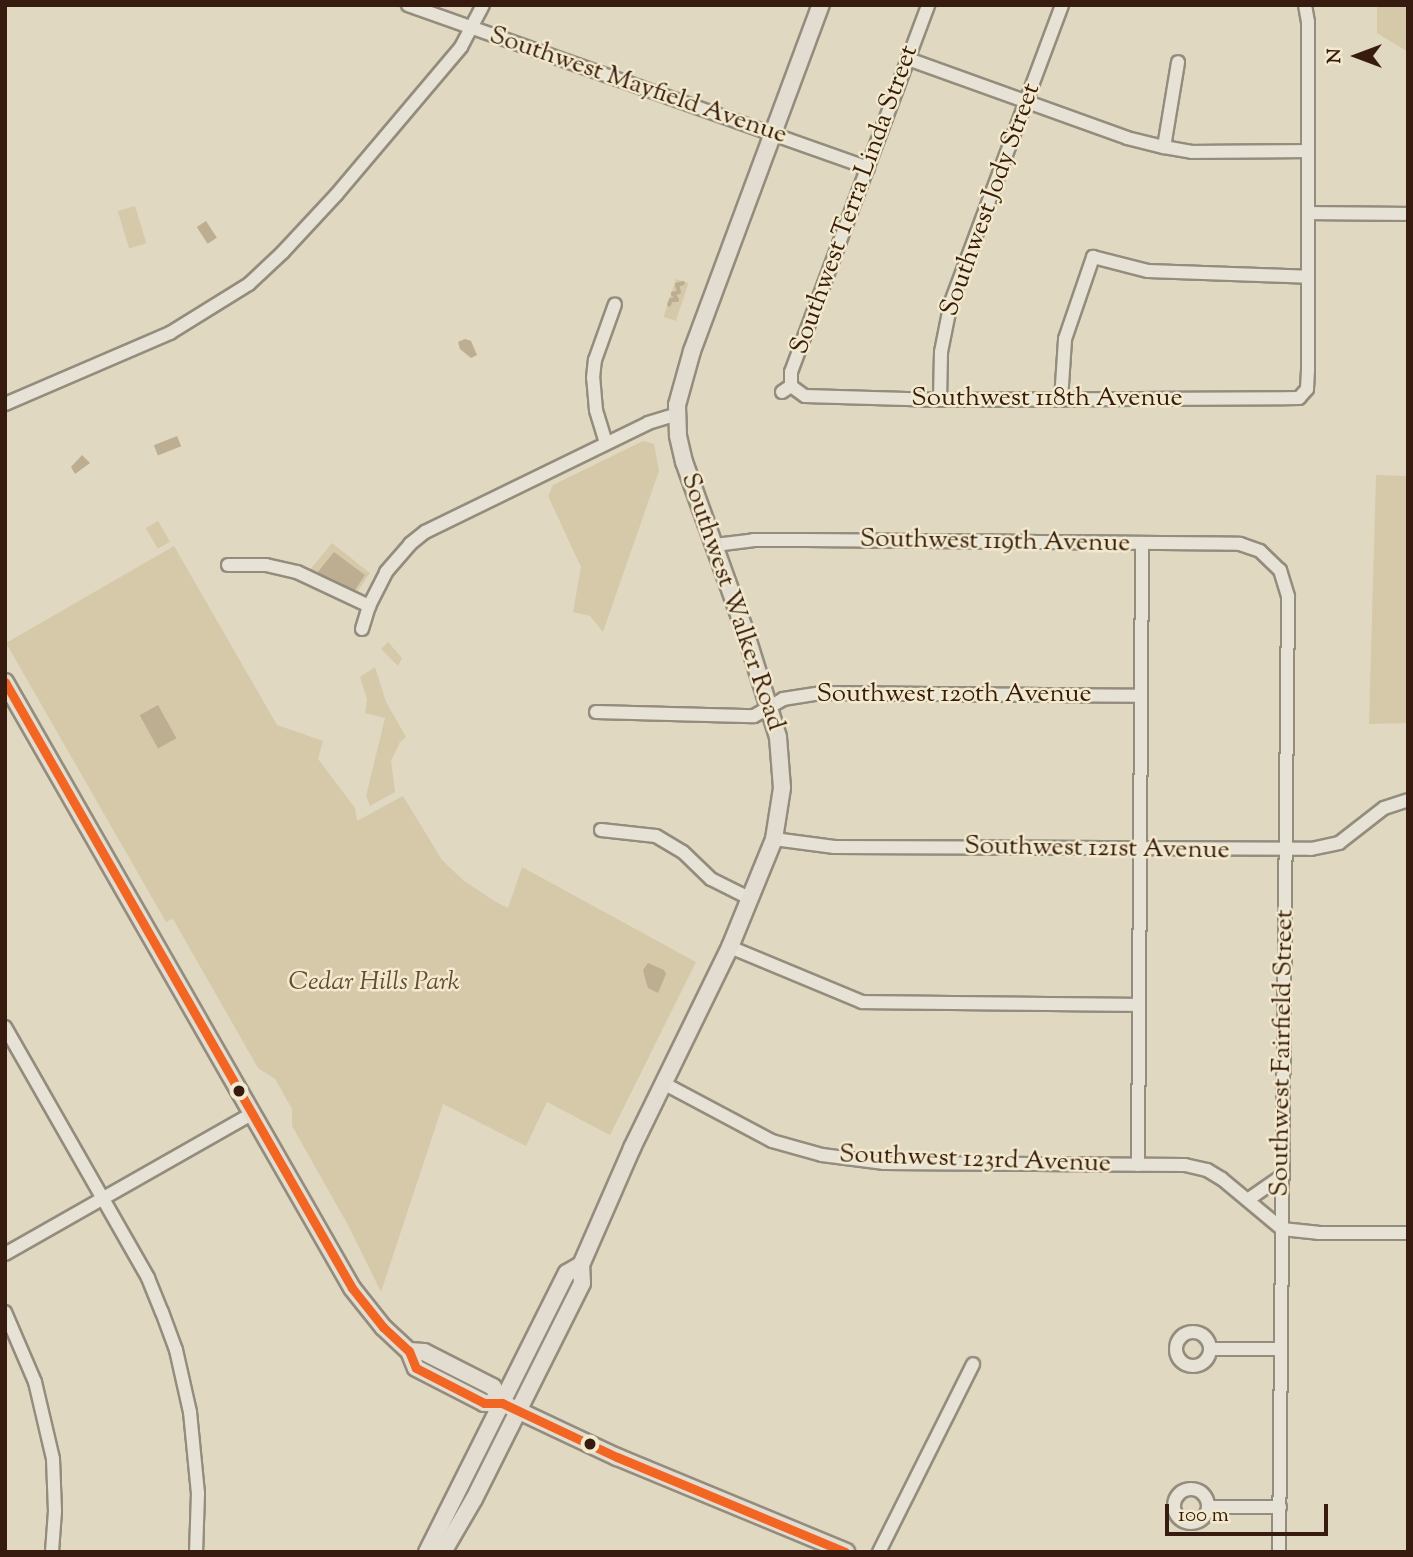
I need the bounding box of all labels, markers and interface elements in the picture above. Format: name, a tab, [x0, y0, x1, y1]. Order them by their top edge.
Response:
street label: Southwest Mayfield Avenue	[485, 20, 791, 152]
north arrow	[1322, 21, 1392, 91]
street label: Southwest Terra Linda Street	[784, 41, 926, 359]
text: N	[1322, 48, 1349, 64]
street label: Southwest Jody Street	[934, 79, 1048, 321]
street label: Southwest 118th Avenue	[911, 383, 1183, 415]
street label: Southwest Walker Road	[673, 469, 791, 735]
street label: Southwest 119th Avenue	[859, 524, 1131, 560]
street label: Southwest 120th Avenue	[816, 679, 1092, 711]
street label: Southwest 121st Avenue	[964, 831, 1230, 867]
street label: Southwest Fairfield Street	[1265, 909, 1301, 1197]
park label: Cedar Hills Park	[288, 967, 460, 999]
unlabelled marker	[232, 1084, 246, 1098]
street label: Southwest 123rd Avenue	[838, 1140, 1112, 1180]
unlabelled marker	[583, 1437, 597, 1451]
scale bar	[1168, 1490, 1331, 1534]
text: 100 m	[1178, 1501, 1229, 1531]

